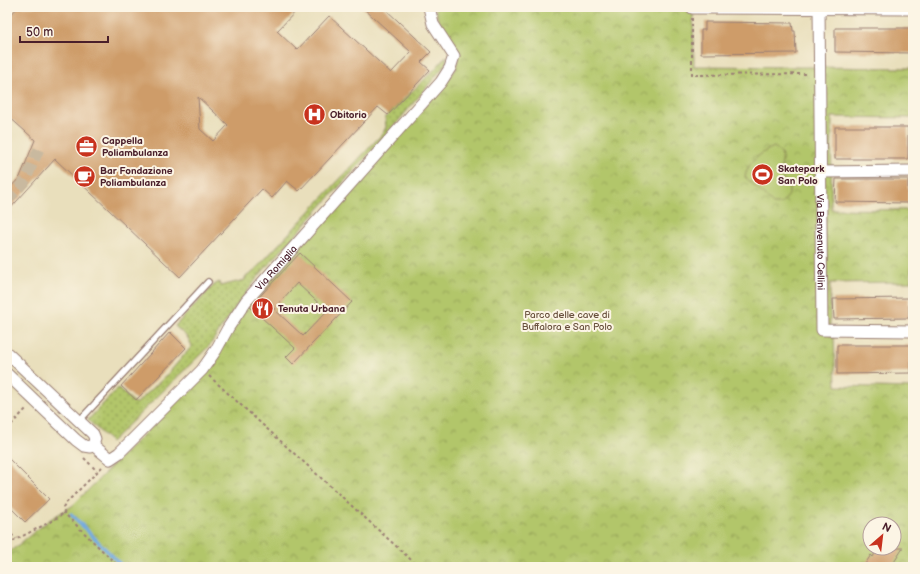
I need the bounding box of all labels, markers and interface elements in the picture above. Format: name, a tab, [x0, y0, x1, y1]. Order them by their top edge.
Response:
scale bar	[20, 18, 108, 44]
text: 50 m	[26, 25, 53, 40]
hospital icon: Obitorio	[302, 101, 328, 127]
place label: Obitorio	[330, 109, 367, 121]
office icon: Cappella Poliambulanza	[74, 133, 100, 159]
place label: Cappella Poliambulanza	[102, 135, 168, 159]
sports icon: Skatepark San Polo	[750, 161, 776, 187]
cafe icon: Bar Fondazione Poliambulanza	[71, 163, 97, 189]
place label: Skatepark San Polo	[778, 163, 825, 187]
place label: Bar Fondazione Poliambulanza	[100, 165, 173, 189]
street label: Via Benvenuto Cellini	[814, 194, 827, 290]
street label: Via Romiglia	[253, 243, 300, 293]
restaurant icon: Tenuta Urbana	[250, 295, 276, 321]
place label: Tenuta Urbana	[278, 303, 345, 315]
park label: Parco delle cave di Buffalora e San Polo	[522, 309, 613, 333]
north arrow	[862, 516, 902, 556]
text: N	[880, 520, 893, 535]

